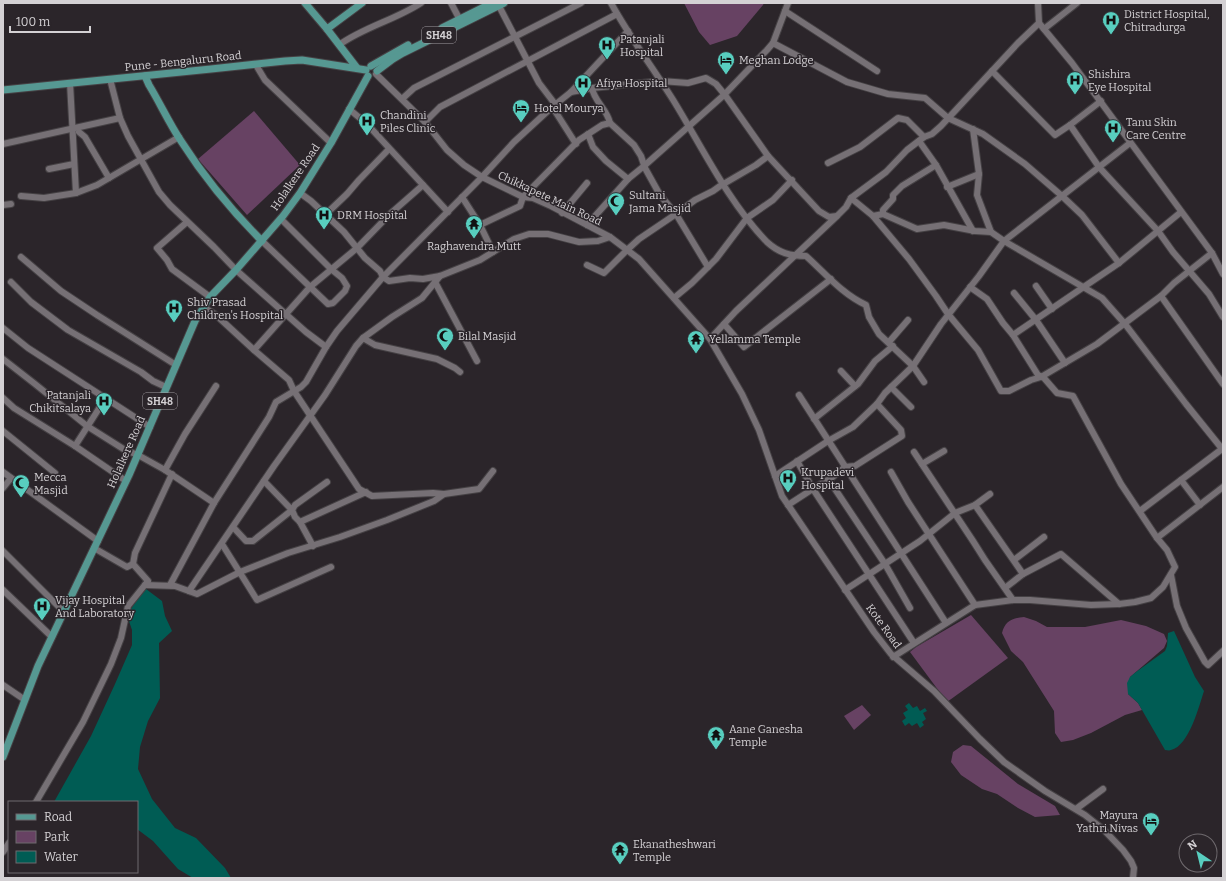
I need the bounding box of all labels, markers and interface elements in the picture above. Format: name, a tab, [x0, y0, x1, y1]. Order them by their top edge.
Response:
scale bar	[10, 8, 90, 34]
place label: District Hospital, Chitradurga	[1124, 8, 1209, 34]
hospital icon: District Hospital, Chitradurga	[1101, 10, 1121, 35]
text: 100 m	[16, 15, 51, 29]
road number: SH48	[422, 27, 456, 43]
place label: Patanjali Hospital	[620, 33, 665, 59]
hospital icon: Patanjali Hospital	[597, 35, 617, 60]
street label: Pune - Bengaluru Road	[124, 49, 243, 74]
hotel icon: Meghan Lodge	[716, 50, 736, 75]
place label: Meghan Lodge	[739, 54, 813, 67]
place label: Shishira Eye Hospital	[1088, 68, 1151, 94]
hospital icon: Shishira Eye Hospital	[1065, 70, 1085, 95]
hospital icon: Afiya Hospital	[573, 73, 593, 98]
place label: Afiya Hospital	[596, 77, 668, 90]
hotel icon: Hotel Mourya	[511, 98, 531, 123]
place label: Hotel Mourya	[534, 102, 604, 115]
place label: Chandini Piles Clinic	[380, 109, 436, 135]
hospital icon: Chandini Piles Clinic	[357, 111, 377, 136]
place label: Tanu Skin Care Centre	[1126, 116, 1186, 142]
hospital icon: Tanu Skin Care Centre	[1103, 118, 1123, 143]
street label: Holalkere Road	[268, 141, 323, 213]
street label: Chikkapete Main Road	[496, 169, 604, 229]
place label: Sultani Jama Masjid	[628, 189, 691, 215]
mosque icon: Sultani Jama Masjid	[606, 191, 626, 216]
hospital icon: DRM Hospital	[314, 205, 334, 230]
place label: DRM Hospital	[337, 209, 407, 222]
temple icon: Raghavendra Mutt	[464, 214, 484, 239]
place label: Raghavendra Mutt	[427, 240, 521, 253]
place label: Shiv Prasad Children's Hospital	[187, 296, 283, 322]
hospital icon: Shiv Prasad Children's Hospital	[164, 298, 184, 323]
mosque icon: Bilal Masjid	[435, 326, 455, 351]
temple icon: Yellamma Temple	[686, 329, 706, 354]
place label: Bilal Masjid	[458, 330, 517, 343]
place label: Yellamma Temple	[709, 333, 801, 346]
place label: Patanjali Chikitsalaya	[29, 389, 92, 415]
hospital icon: Patanjali Chikitsalaya	[94, 391, 114, 416]
road number: SH48	[143, 393, 177, 409]
street label: Holalkere Road	[105, 414, 148, 490]
place label: Krupadevi Hospital	[801, 466, 855, 492]
hospital icon: Krupadevi Hospital	[778, 468, 798, 493]
place label: Mecca Masjid	[34, 471, 68, 497]
mosque icon: Mecca Masjid	[11, 473, 31, 498]
place label: Vijay Hospital And Laboratory	[55, 594, 135, 620]
hospital icon: Vijay Hospital And Laboratory	[32, 596, 52, 621]
street label: Kote Road	[863, 602, 904, 651]
place label: Aane Ganesha Temple	[729, 723, 803, 749]
temple icon: Aane Ganesha Temple	[706, 725, 726, 750]
legend	[8, 801, 138, 873]
place label: Mayura Yathri Nivas	[1076, 809, 1138, 835]
text: Road	[44, 810, 72, 824]
hotel icon: Mayura Yathri Nivas	[1141, 811, 1161, 836]
text: Park	[44, 830, 70, 844]
north arrow	[1178, 833, 1218, 873]
text: N	[1185, 837, 1200, 853]
place label: Ekanatheshwari Temple	[633, 838, 717, 864]
temple icon: Ekanatheshwari Temple	[610, 840, 630, 865]
text: Water	[44, 850, 79, 864]

